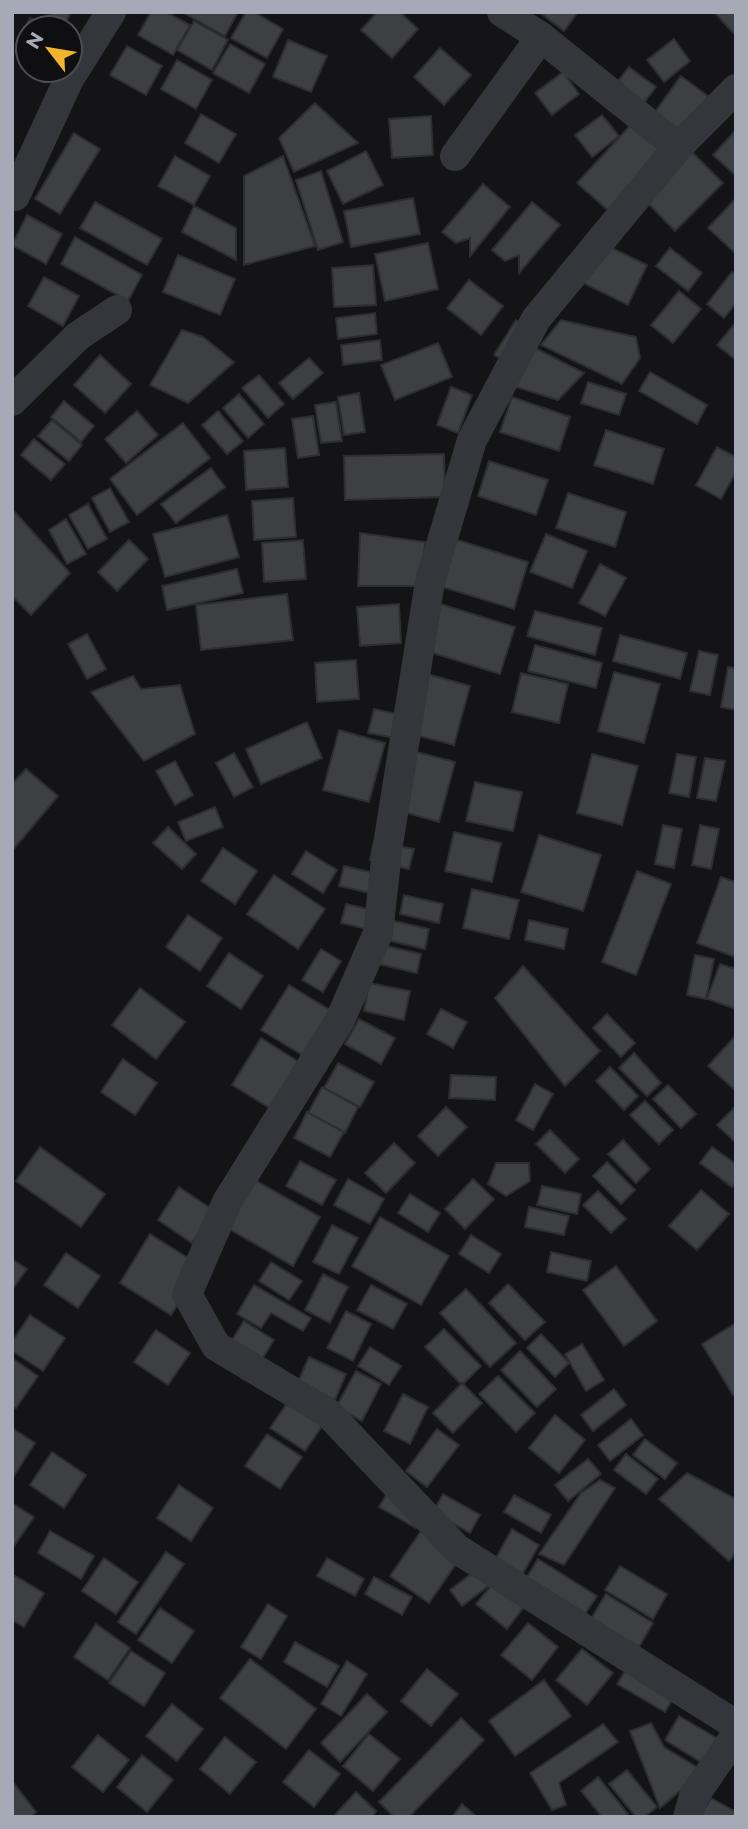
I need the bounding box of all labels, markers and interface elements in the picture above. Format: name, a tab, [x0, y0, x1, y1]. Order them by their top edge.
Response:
north arrow	[14, 14, 84, 84]
text: N	[21, 28, 49, 53]

